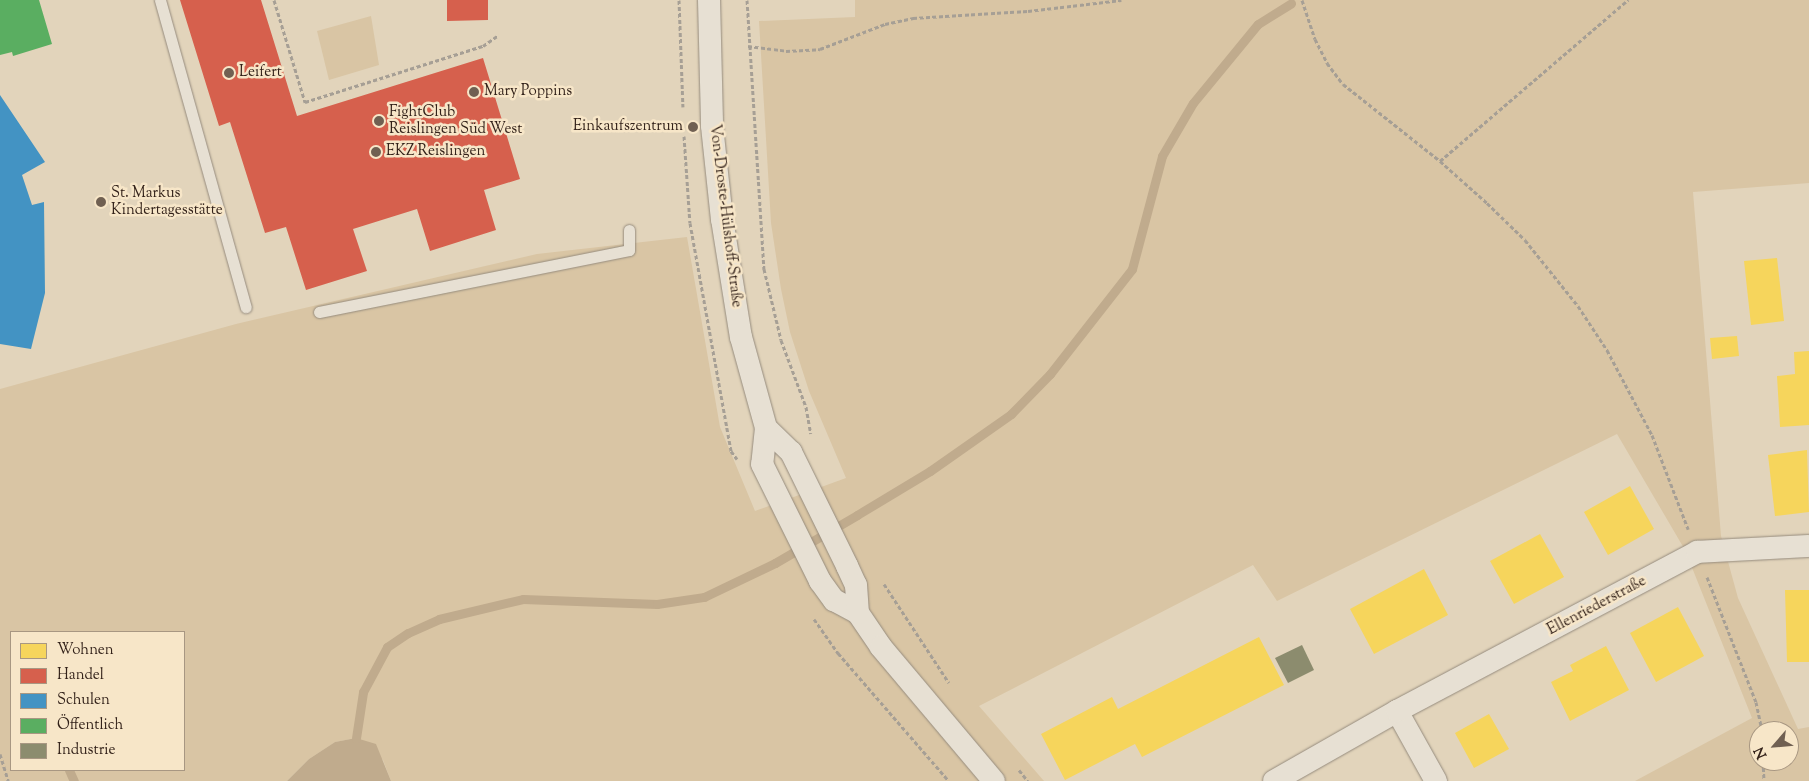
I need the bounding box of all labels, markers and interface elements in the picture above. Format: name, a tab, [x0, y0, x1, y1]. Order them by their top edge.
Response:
place label: Leifert	[239, 64, 282, 82]
marker: Leifert	[223, 67, 235, 79]
place label: Mary Poppins	[484, 83, 572, 101]
marker: Mary Poppins	[468, 86, 480, 98]
place label: FightClub Reislingen Süd West	[389, 103, 522, 138]
marker: FightClub Reislingen Süd West	[373, 115, 385, 127]
place label: Einkaufszentrum	[573, 118, 683, 136]
marker: Einkaufszentrum	[687, 121, 699, 133]
street label: Von-Droste-Hülshoff-Straße	[705, 123, 745, 309]
place label: EKZ Reislingen	[386, 143, 485, 161]
marker: EKZ Reislingen	[370, 146, 382, 158]
place label: St. Markus Kindertagesstätte	[111, 184, 223, 219]
marker: St. Markus Kindertagesstätte	[95, 196, 107, 208]
street label: Ellenriederstraße	[1545, 572, 1649, 640]
legend	[10, 631, 185, 771]
text: Wohnen	[57, 640, 114, 661]
text: Handel	[57, 665, 104, 686]
text: Schulen	[57, 690, 110, 711]
text: Öffentlich	[57, 715, 123, 736]
north arrow	[1749, 721, 1799, 771]
text: Industrie	[57, 740, 115, 761]
text: N	[1750, 743, 1773, 762]

